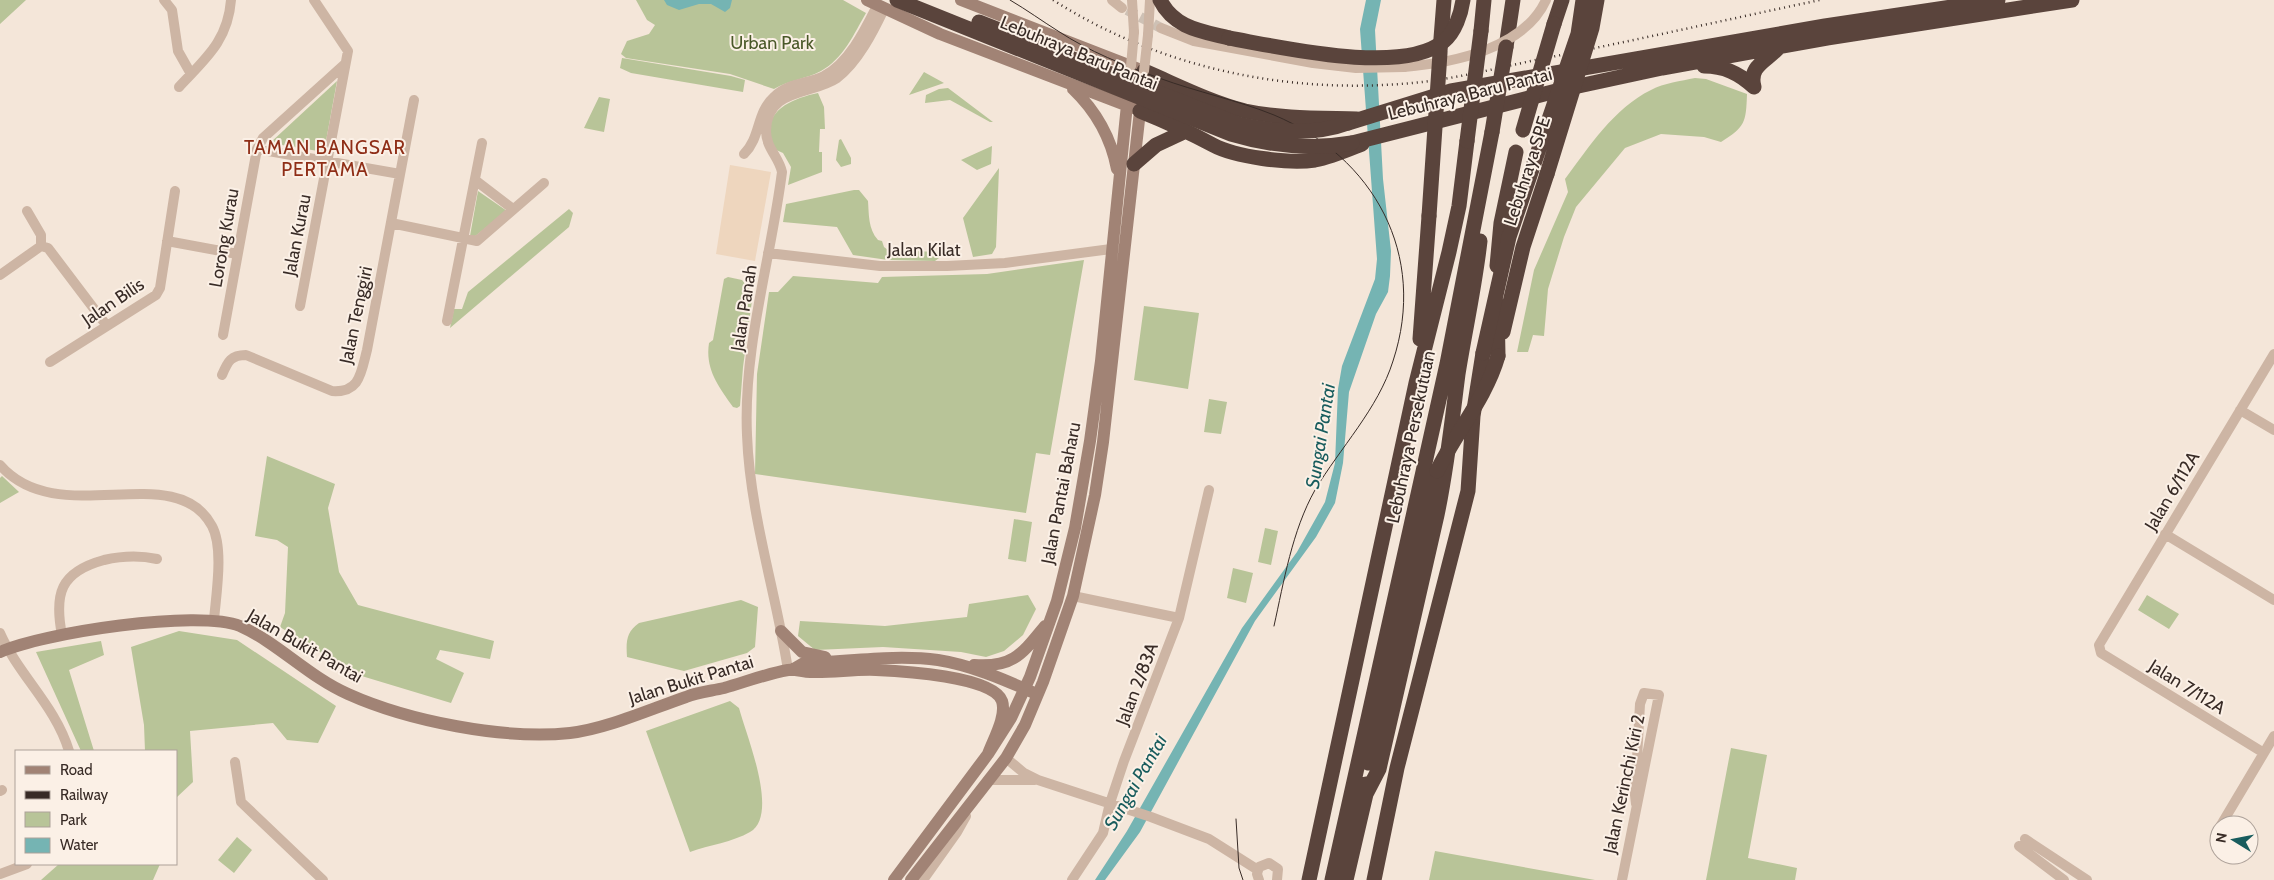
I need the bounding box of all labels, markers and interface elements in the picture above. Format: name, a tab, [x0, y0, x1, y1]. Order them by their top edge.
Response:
street label: Lebuhraya Baru Pantai	[997, 11, 1161, 95]
park label: Urban Park	[730, 32, 815, 54]
street label: Lebuhraya Baru Pantai	[1386, 63, 1554, 125]
street label: Lebuhraya SPE	[1499, 114, 1555, 228]
district label: TAMAN BANGSAR PERTAMA	[244, 136, 406, 181]
street label: Lorong Kurau	[204, 187, 244, 289]
street label: Jalan Kurau	[278, 192, 316, 279]
street label: Jalan Kilat	[886, 239, 961, 261]
street label: Jalan Panah	[726, 263, 762, 354]
street label: Jalan Tenggiri	[335, 264, 377, 367]
street label: Jalan Bilis	[77, 273, 148, 331]
street label: Lebuhraya Persekutuan	[1382, 349, 1440, 525]
water label: Sungai Pantai	[1301, 381, 1340, 490]
street label: Jalan Pantai Baharu	[1036, 420, 1086, 567]
street label: Jalan 6/112A	[2139, 447, 2204, 535]
street label: Jalan Bukit Pantai	[243, 604, 366, 688]
street label: Jalan 2/83A	[1111, 639, 1163, 730]
street label: Jalan Bukit Pantai	[625, 651, 756, 710]
street label: Jalan 7/112A	[2144, 654, 2229, 719]
street label: Jalan Kerinchi Kiri 2	[1598, 712, 1649, 857]
water label: Sungai Pantai	[1099, 730, 1172, 834]
legend	[15, 750, 178, 865]
text: Road	[60, 761, 93, 779]
text: Railway	[60, 786, 109, 804]
text: Park	[60, 811, 87, 829]
north arrow	[2209, 815, 2259, 865]
text: N	[2211, 831, 2231, 844]
text: Water	[60, 836, 98, 854]

